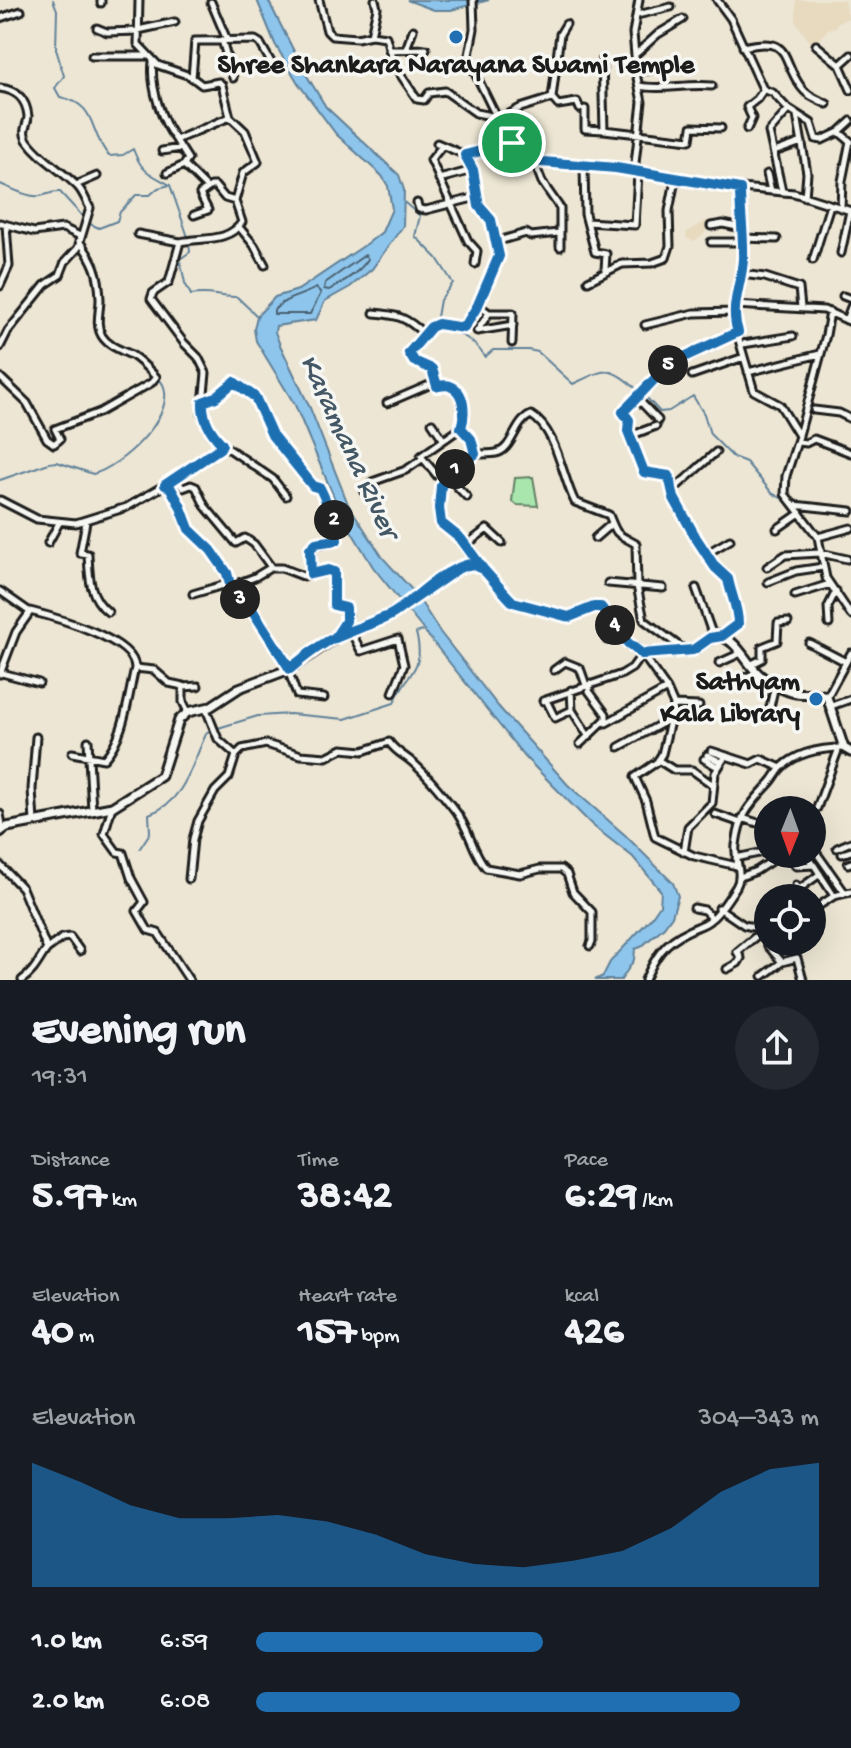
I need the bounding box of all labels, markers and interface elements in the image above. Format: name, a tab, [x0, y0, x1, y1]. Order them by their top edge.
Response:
marker: Shree Shankara Narayana Swami Temple	[447, 28, 465, 46]
place label: Shree Shankara Narayana Swami Temple	[218, 50, 696, 83]
pin	[478, 109, 546, 177]
icon: arrive	[490, 121, 534, 165]
pin: 5	[648, 345, 688, 385]
water label: Karamana River	[289, 350, 407, 549]
text: 5	[662, 352, 674, 378]
pin: 1	[435, 449, 475, 489]
text: 1	[451, 456, 459, 482]
pin: 2	[314, 500, 354, 540]
text: 2	[329, 507, 339, 533]
pin: 3	[220, 579, 260, 619]
text: 3	[234, 586, 246, 612]
pin: 4	[595, 605, 635, 645]
text: 4	[610, 612, 620, 638]
place label: Sathyam Kala Library	[659, 667, 800, 732]
marker: Sathyam Kala Library	[807, 690, 825, 708]
north arrow	[754, 796, 826, 868]
map controls	[754, 796, 826, 956]
button: locate	[754, 884, 826, 956]
button: share	[735, 1006, 819, 1090]
text: Evening run	[32, 1007, 245, 1059]
text: 19:31	[32, 1063, 88, 1094]
text: Distance	[32, 1148, 110, 1174]
text: Time	[298, 1148, 339, 1174]
text: Pace	[565, 1148, 608, 1174]
text: 5.97	[32, 1174, 106, 1221]
text: 38:42	[298, 1174, 392, 1221]
text: 6:29	[565, 1174, 637, 1221]
text: km	[106, 1188, 137, 1214]
text: /km	[637, 1188, 673, 1214]
text: Elevation	[32, 1284, 119, 1310]
text: Heart rate	[298, 1284, 397, 1310]
text: kcal	[565, 1284, 599, 1310]
text: 40	[32, 1310, 74, 1357]
text: 157	[298, 1310, 356, 1357]
text: 426	[565, 1310, 623, 1357]
text: m	[74, 1324, 94, 1350]
text: bpm	[356, 1324, 400, 1350]
text: Elevation	[32, 1404, 135, 1435]
text: 304–343 m	[699, 1404, 819, 1435]
text: 1.0 km	[32, 1627, 102, 1658]
text: 6:59	[160, 1627, 208, 1658]
text: 2.0 km	[32, 1687, 104, 1718]
text: 6:08	[160, 1687, 210, 1718]

